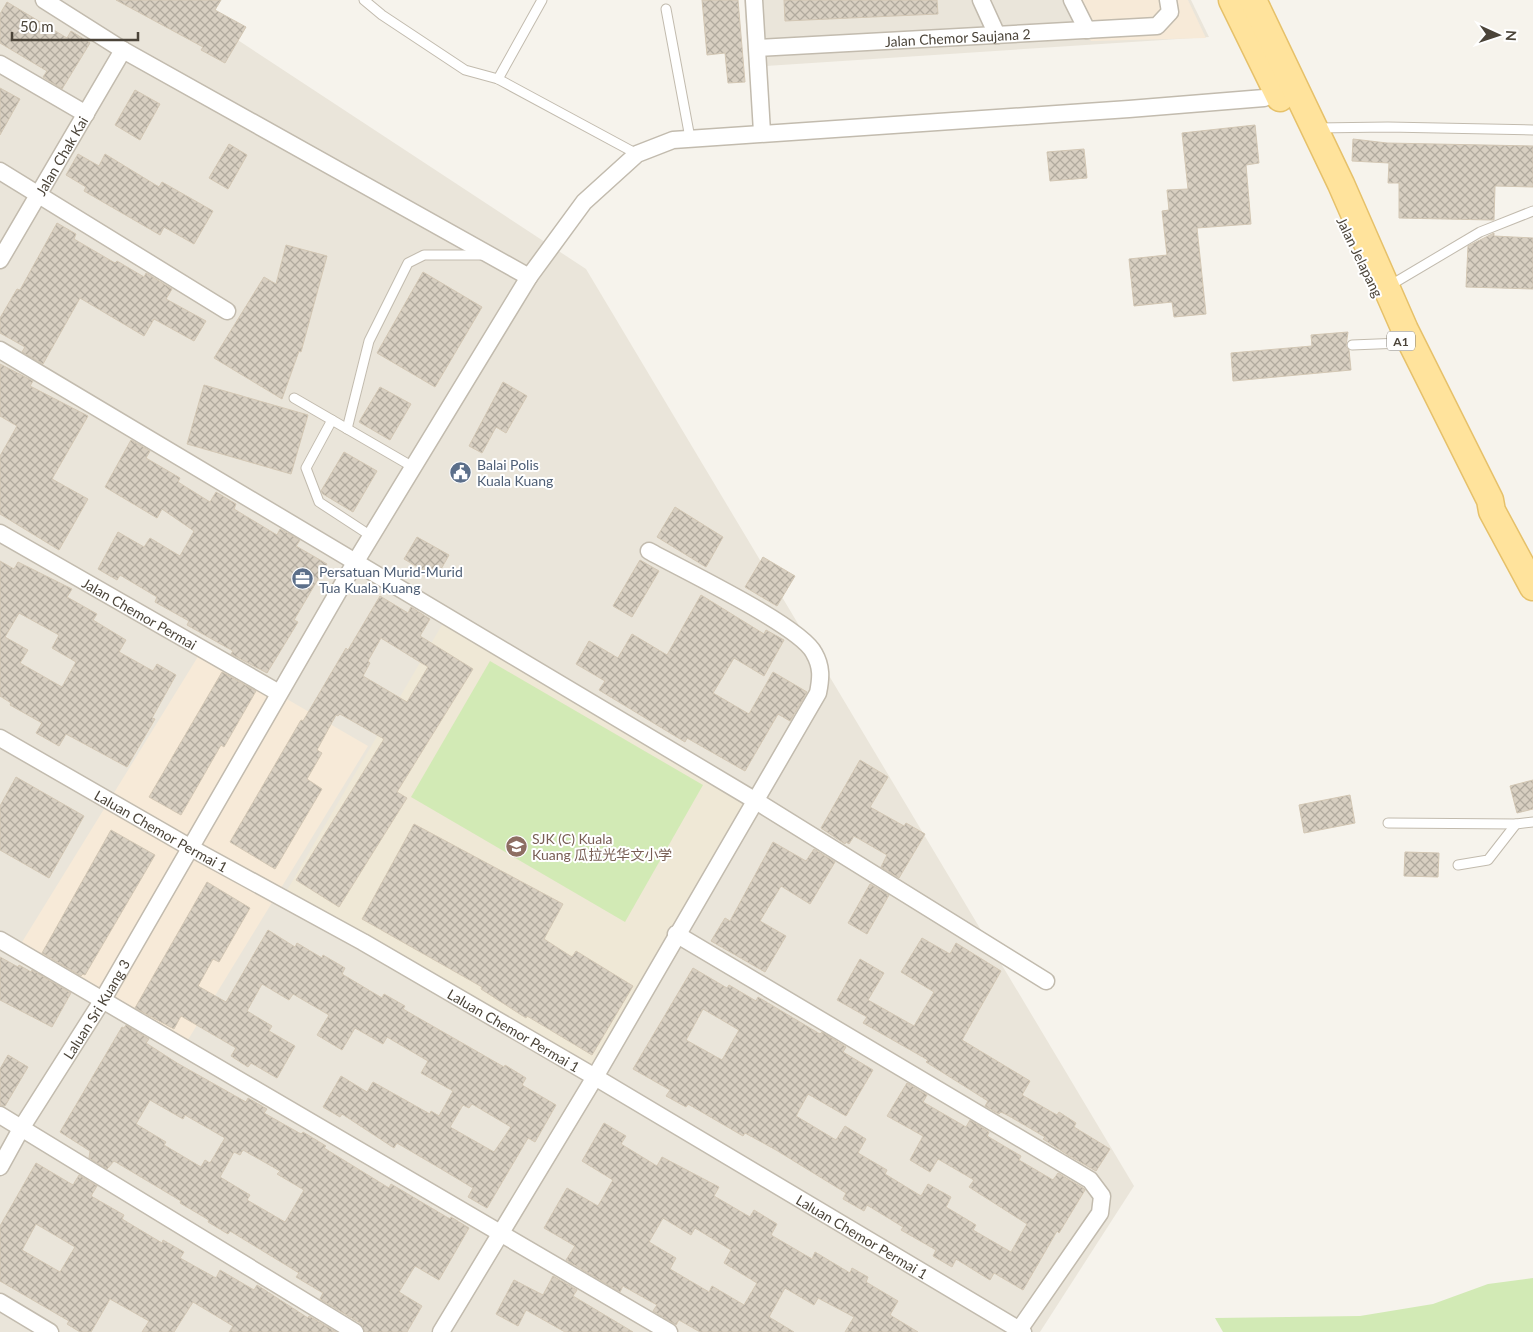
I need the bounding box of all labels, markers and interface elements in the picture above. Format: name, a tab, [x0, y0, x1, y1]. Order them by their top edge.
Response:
scale bar	[12, 10, 139, 42]
north arrow	[1473, 10, 1523, 60]
text: 50 m	[20, 17, 54, 35]
street label: Jalan Chemor Saujana 2	[884, 24, 1031, 49]
text: N	[1503, 30, 1520, 42]
street label: Jalan Chak Kai	[31, 113, 91, 198]
street label: Jalan Jelapang	[1333, 214, 1387, 300]
road number: A1	[1387, 332, 1415, 351]
place label: Balai Polis Kuala Kuang	[477, 456, 553, 489]
public building icon: Balai Polis Kuala Kuang	[449, 460, 473, 484]
place label: Persatuan Murid-Murid Tua Kuala Kuang	[319, 563, 463, 596]
office icon: Persatuan Murid-Murid Tua Kuala Kuang	[291, 567, 315, 591]
street label: Jalan Chemor Permai	[79, 574, 200, 653]
street label: Laluan Chemor Permai 1	[92, 786, 231, 875]
place label: SJK (C) Kuala Kuang 瓜拉光华文小学	[532, 830, 672, 863]
school or university icon: SJK (C) Kuala Kuang 瓜拉光华文小学	[504, 834, 528, 858]
street label: Laluan Sri Kuang 3	[59, 956, 133, 1062]
street label: Laluan Chemor Permai 1	[445, 985, 583, 1075]
street label: Laluan Chemor Permai 1	[793, 1191, 931, 1282]

